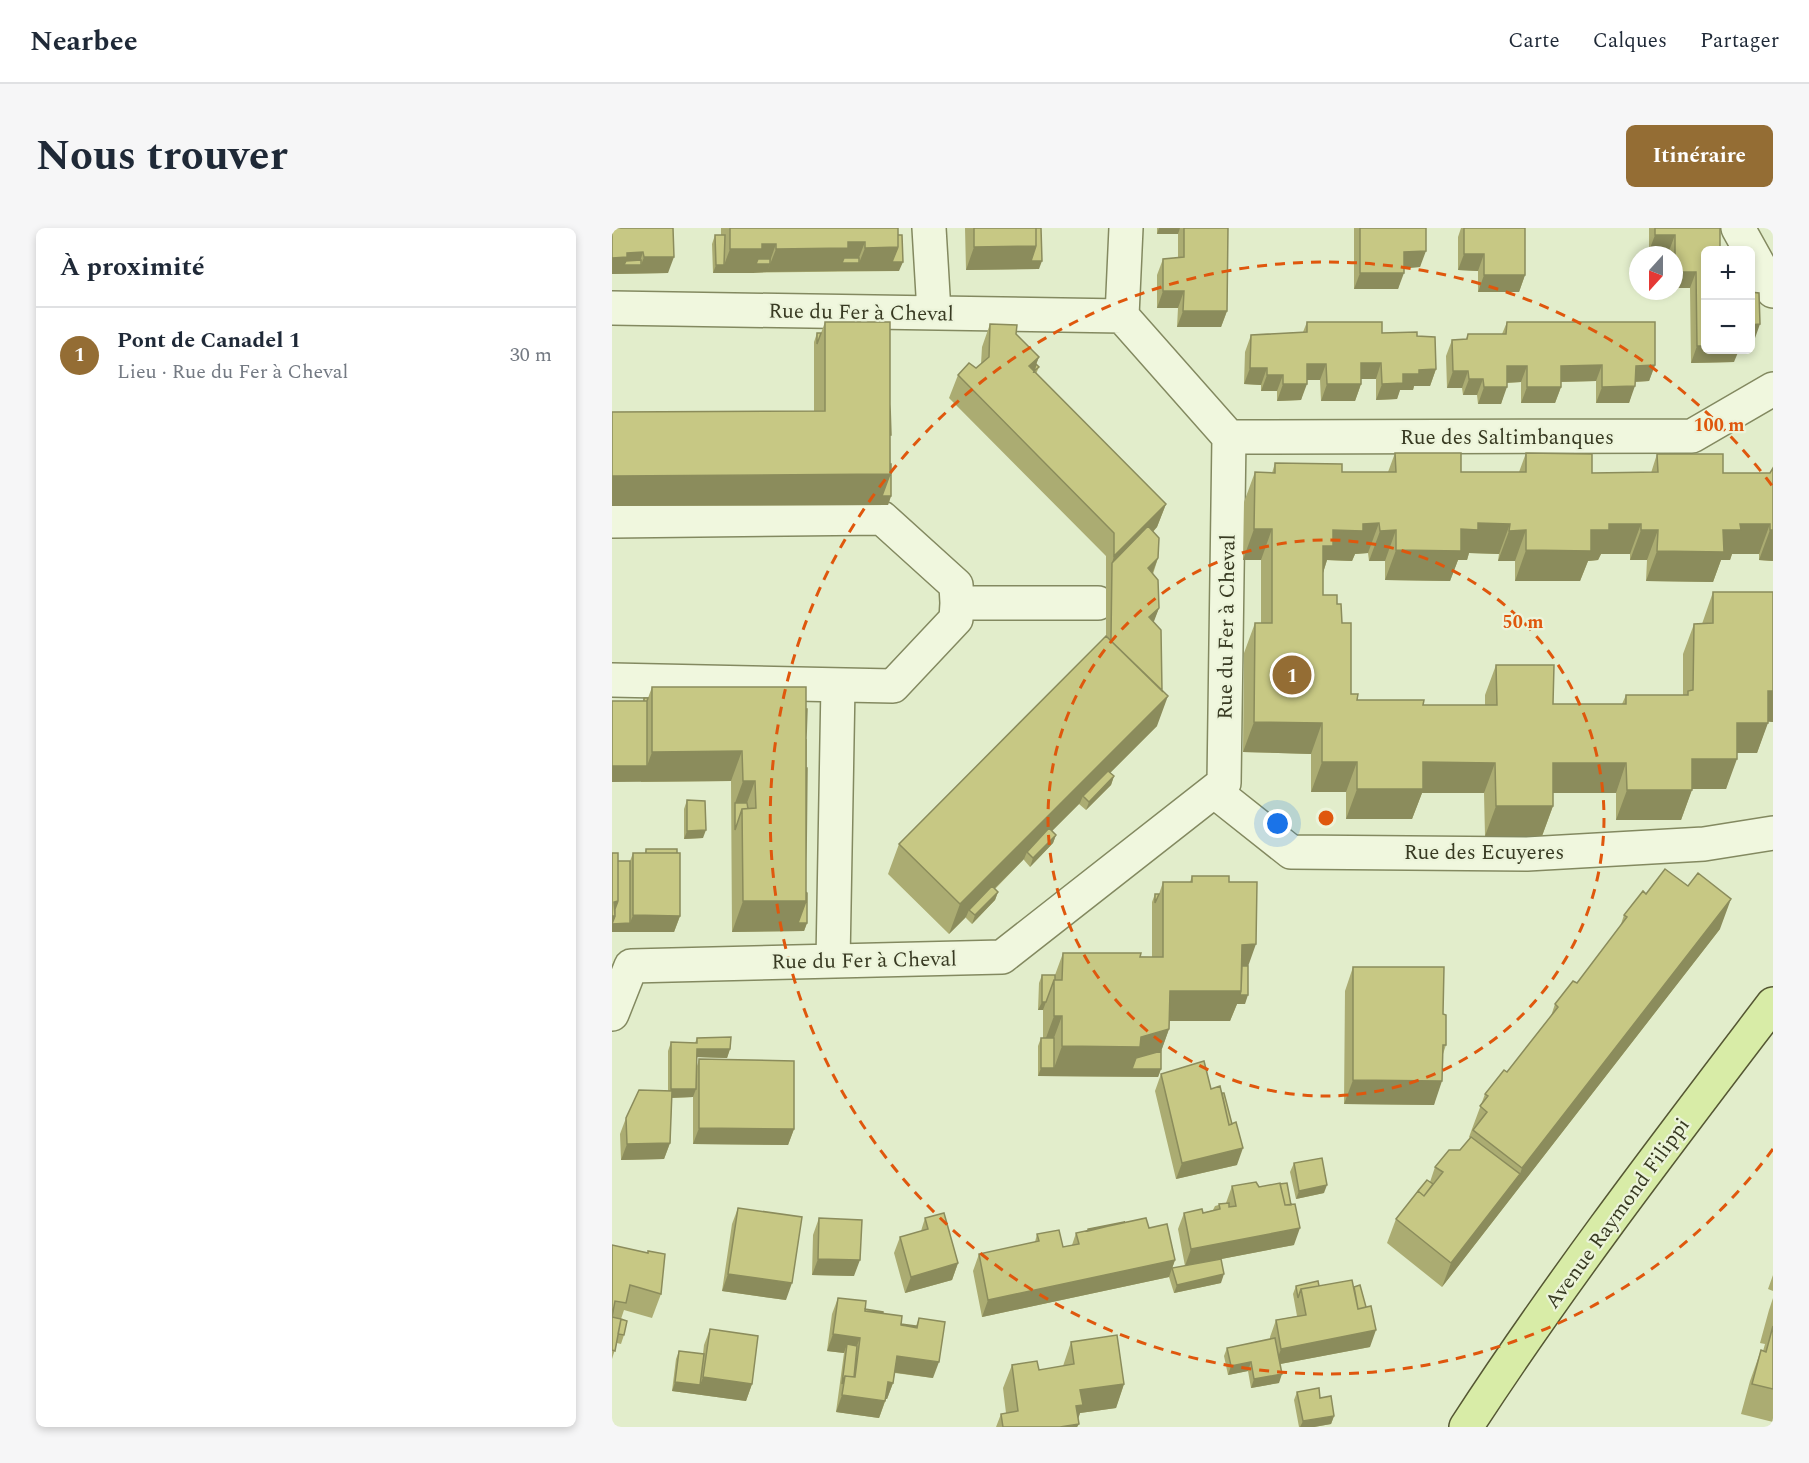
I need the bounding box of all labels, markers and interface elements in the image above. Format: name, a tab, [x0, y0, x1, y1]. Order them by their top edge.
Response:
text: Nearbee	[30, 20, 138, 63]
text: Carte	[1508, 25, 1560, 57]
text: Calques	[1593, 25, 1667, 57]
text: Partager	[1700, 25, 1779, 57]
text: Nous trouver	[36, 125, 288, 188]
button: Itinéraire	[1626, 125, 1773, 187]
north arrow	[1629, 246, 1683, 300]
map controls	[1701, 246, 1755, 354]
button: +	[1701, 246, 1755, 300]
text: À proximité	[60, 247, 205, 287]
street label: Rue du Fer à Cheval	[768, 295, 954, 331]
button: −	[1701, 300, 1755, 354]
text: Pont de Canadel 1	[117, 324, 301, 357]
text: 1	[74, 340, 85, 370]
text: 30 m	[510, 340, 552, 370]
text: Lieu · Rue du Fer à Cheval	[117, 357, 348, 387]
text: 100 m	[1693, 412, 1745, 439]
street label: Rue des Saltimbanques	[1400, 422, 1614, 454]
street label: Rue du Fer à Cheval	[1209, 534, 1245, 720]
text: 50 m	[1503, 609, 1543, 636]
pin: 1	[1272, 652, 1312, 698]
centre of rings	[1316, 808, 1336, 828]
your location	[1263, 809, 1292, 838]
street label: Rue des Ecuyeres	[1404, 837, 1564, 869]
street label: Rue du Fer à Cheval	[771, 943, 957, 979]
street label: Avenue Raymond Filippi	[1537, 1111, 1698, 1316]

